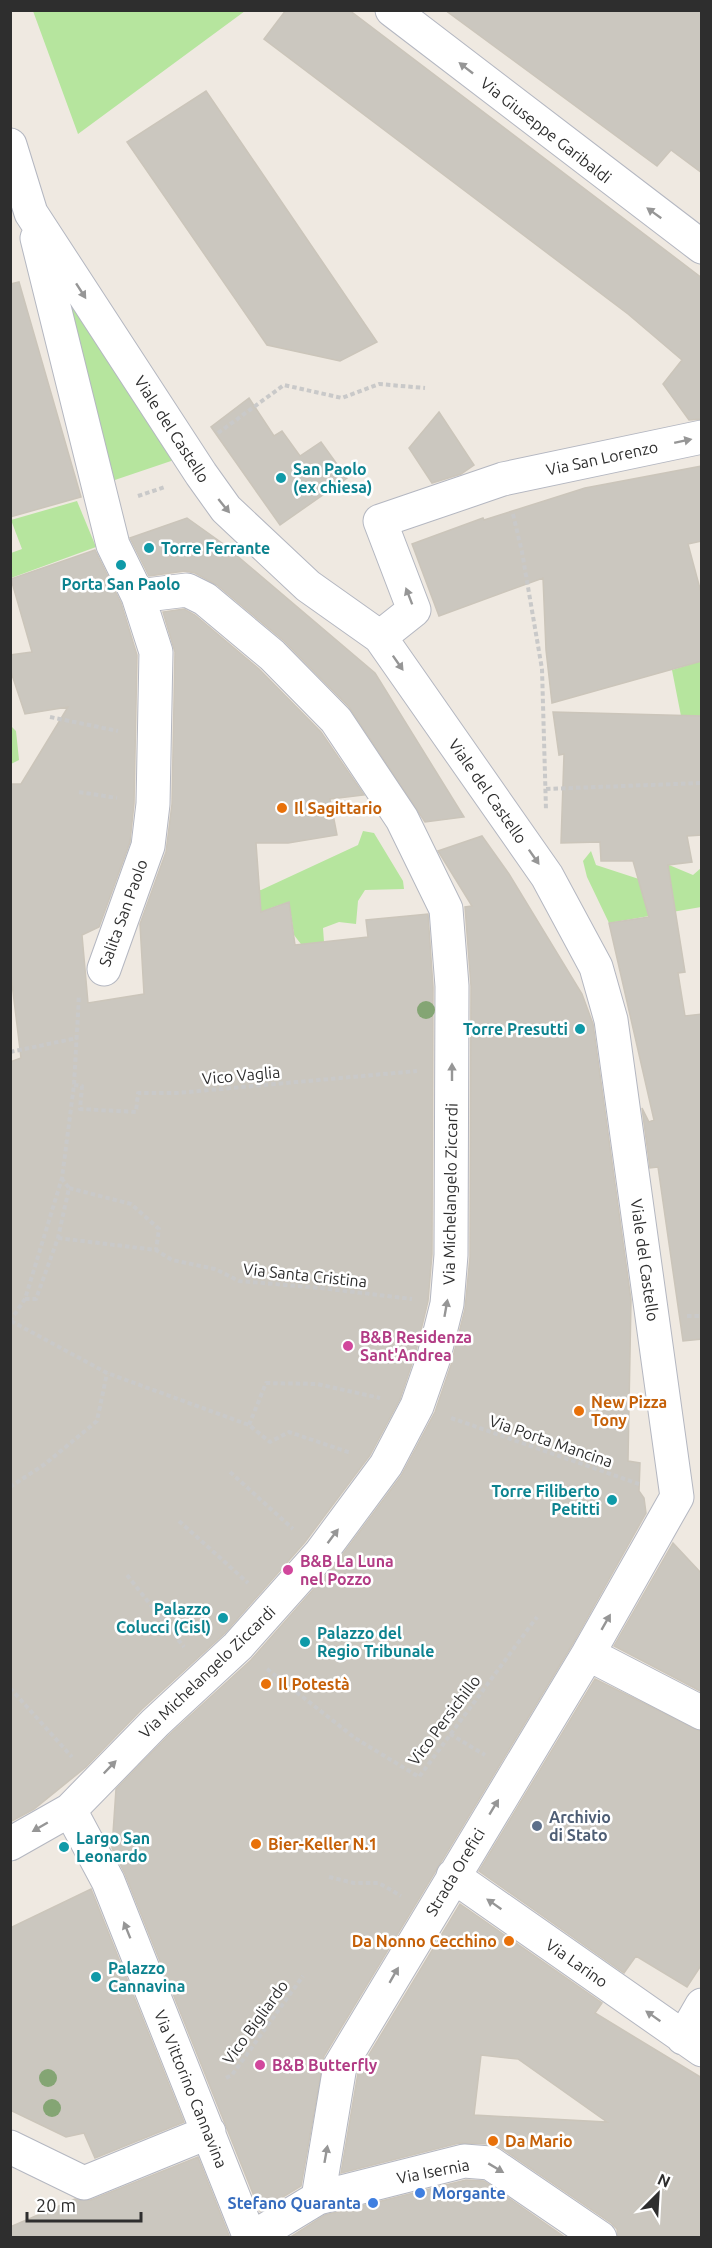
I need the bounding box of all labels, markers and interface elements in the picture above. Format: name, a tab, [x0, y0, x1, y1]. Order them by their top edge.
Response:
one-way arrow	[459, 63, 474, 75]
street label: Via Giuseppe Garibaldi	[477, 73, 615, 187]
one-way arrow	[647, 207, 663, 219]
one-way arrow	[76, 282, 87, 299]
street label: Viale del Castello	[131, 372, 213, 486]
one-way arrow	[674, 435, 693, 445]
street label: Via San Lorenzo	[544, 437, 660, 479]
place label: San Paolo (ex chiesa)	[293, 460, 372, 497]
marker: San Paolo (ex chiesa)	[274, 471, 288, 485]
one-way arrow	[217, 498, 229, 513]
place label: Torre Ferrante	[161, 539, 270, 557]
marker: Torre Ferrante	[142, 541, 156, 555]
marker: Porta San Paolo	[114, 558, 128, 572]
place label: Porta San Paolo	[62, 575, 180, 593]
one-way arrow	[404, 587, 413, 605]
one-way arrow	[392, 655, 404, 671]
street label: Viale del Castello	[445, 735, 531, 847]
place label: Il Sagittario	[294, 799, 382, 817]
marker: Il Sagittario	[275, 801, 289, 815]
one-way arrow	[528, 849, 540, 865]
street label: Salita San Paolo	[95, 857, 151, 969]
place label: Torre Presutti	[463, 1020, 568, 1038]
marker: Torre Presutti	[573, 1022, 587, 1036]
one-way arrow	[447, 1062, 457, 1081]
street label: Vico Vaglia	[201, 1063, 281, 1087]
street label: Via Michelangelo Ziccardi	[439, 1103, 461, 1285]
street label: Viale del Castello	[628, 1198, 662, 1322]
street label: Via Santa Cristina	[242, 1260, 368, 1290]
one-way arrow	[442, 1299, 451, 1318]
place label: B&B Residenza Sant'Andrea	[360, 1328, 472, 1364]
marker: B&B Residenza Sant'Andrea	[341, 1339, 355, 1353]
place label: New Pizza Tony	[591, 1393, 667, 1429]
marker: New Pizza Tony	[572, 1404, 586, 1418]
street label: Via Porta Mancina	[487, 1411, 615, 1471]
place label: Torre Filiberto Petitti	[491, 1482, 600, 1518]
marker: Torre Filiberto Petitti	[605, 1493, 619, 1507]
one-way arrow	[326, 1529, 338, 1544]
place label: B&B La Luna nel Pozzo	[300, 1552, 394, 1588]
marker: B&B La Luna nel Pozzo	[281, 1563, 295, 1577]
place label: Palazzo Colucci (Cisl)	[116, 1600, 211, 1637]
street label: Via Michelangelo Ziccardi	[135, 1602, 279, 1742]
marker: Palazzo Colucci (Cisl)	[216, 1611, 230, 1625]
one-way arrow	[600, 1614, 611, 1630]
place label: Palazzo del Regio Tribunale	[317, 1624, 434, 1660]
marker: Palazzo del Regio Tribunale	[298, 1635, 312, 1649]
street label: Vico Persichillo	[404, 1671, 484, 1769]
place label: Il Potestà	[278, 1675, 350, 1693]
marker: Il Potestà	[259, 1677, 273, 1691]
one-way arrow	[103, 1759, 117, 1774]
one-way arrow	[489, 1799, 500, 1815]
place label: Archivio di Stato	[549, 1808, 611, 1844]
marker: Archivio di Stato	[530, 1819, 544, 1833]
one-way arrow	[31, 1822, 48, 1832]
street label: Strada Orefici	[422, 1825, 488, 1919]
place label: Largo San Leonardo	[76, 1829, 150, 1865]
place label: Bier-Keller N.1	[268, 1835, 378, 1853]
marker: Bier-Keller N.1	[249, 1837, 263, 1851]
marker: Largo San Leonardo	[57, 1840, 71, 1854]
one-way arrow	[486, 1899, 501, 1911]
one-way arrow	[122, 1920, 132, 1938]
place label: Da Nonno Cecchino	[352, 1932, 497, 1950]
marker: Da Nonno Cecchino	[502, 1934, 516, 1948]
street label: Via Larino	[543, 1935, 611, 1991]
place label: Palazzo Cannavina	[108, 1959, 185, 1995]
one-way arrow	[389, 1967, 400, 1983]
marker: Palazzo Cannavina	[89, 1970, 103, 1984]
street label: Vico Bigliardo	[219, 1977, 291, 2067]
street label: Via Vittorino Cannavina	[151, 2007, 231, 2171]
one-way arrow	[646, 2010, 662, 2022]
place label: B&B Butterfly	[272, 2056, 378, 2074]
marker: B&B Butterfly	[253, 2058, 267, 2072]
place label: Da Mario	[505, 2132, 573, 2150]
marker: Da Mario	[486, 2134, 500, 2148]
one-way arrow	[321, 2144, 330, 2163]
street label: Via Isernia	[395, 2155, 471, 2187]
one-way arrow	[488, 2163, 505, 2174]
north arrow	[628, 2164, 688, 2224]
text: N	[655, 2170, 673, 2191]
place label: Morgante	[432, 2184, 506, 2202]
scale bar	[27, 2185, 141, 2223]
marker: Morgante	[413, 2186, 427, 2200]
place label: Stefano Quaranta	[228, 2194, 361, 2212]
text: 20 m	[36, 2195, 76, 2215]
marker: Stefano Quaranta	[366, 2196, 380, 2210]

